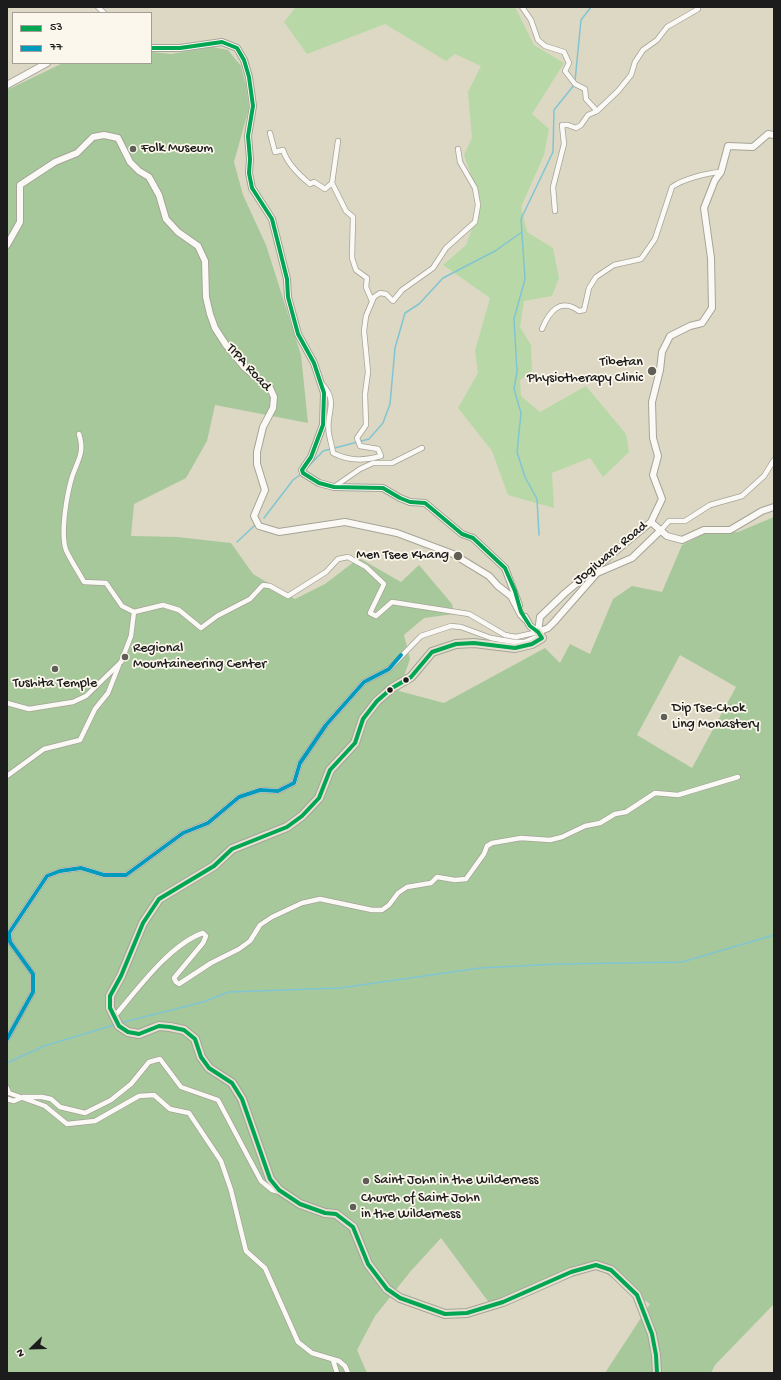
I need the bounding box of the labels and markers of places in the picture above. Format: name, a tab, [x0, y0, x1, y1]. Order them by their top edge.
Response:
place label: Folk Museum	[141, 141, 213, 157]
marker: Folk Museum	[128, 144, 138, 154]
place label: Tibetan Physiotherapy Clinic	[527, 355, 643, 388]
marker: Tibetan Physiotherapy Clinic	[646, 365, 658, 377]
place label: Men Tsee Khang	[356, 548, 449, 564]
marker: Men Tsee Khang	[452, 550, 464, 562]
place label: Regional Mountaineering Center	[133, 641, 266, 674]
marker: Regional Mountaineering Center	[120, 652, 130, 662]
marker: Tushita Temple	[50, 664, 60, 674]
unlabelled marker	[401, 675, 411, 685]
place label: Tushita Temple	[13, 676, 97, 692]
unlabelled marker	[385, 685, 395, 695]
place label: Dip Tse-Chok Ling Monastery	[672, 701, 759, 734]
marker: Dip Tse-Chok Ling Monastery	[659, 712, 669, 722]
place label: Saint John in the Wilderness	[374, 1173, 539, 1189]
marker: Saint John in the Wilderness	[361, 1176, 371, 1186]
place label: Church of Saint John in the Wilderness	[361, 1191, 480, 1224]
marker: Church of Saint John in the Wilderness	[348, 1202, 358, 1212]

